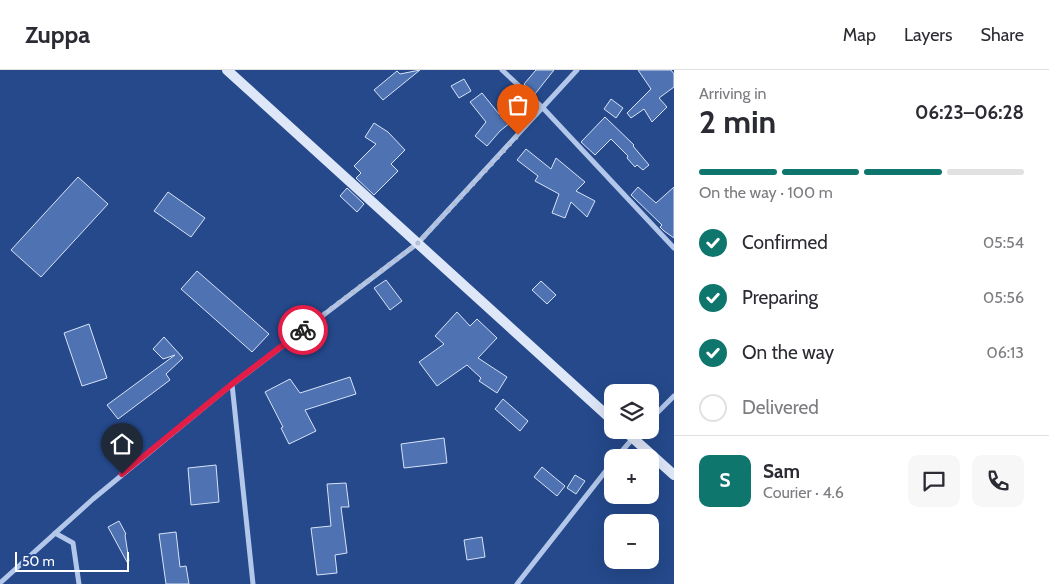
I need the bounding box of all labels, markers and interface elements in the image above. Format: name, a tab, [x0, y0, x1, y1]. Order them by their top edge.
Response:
text: Zuppa	[25, 20, 90, 49]
text: Map	[843, 24, 876, 46]
text: Layers	[904, 24, 953, 46]
text: Share	[981, 24, 1024, 46]
pin	[497, 84, 539, 135]
text: Arriving in	[699, 84, 766, 103]
icon: bag	[504, 91, 532, 119]
text: 06:23–06:28	[915, 101, 1024, 124]
text: 2 min	[699, 102, 776, 141]
text: On the way · 100 m	[699, 183, 833, 202]
icon: check	[699, 229, 727, 257]
text: Confirmed	[742, 231, 828, 254]
text: 05:54	[983, 233, 1024, 252]
icon: check	[699, 284, 727, 312]
text: Preparing	[742, 286, 818, 309]
text: 05:56	[983, 288, 1024, 307]
courier	[278, 305, 328, 355]
icon: bike	[289, 316, 317, 344]
icon: check	[699, 339, 727, 367]
text: On the way	[742, 341, 834, 364]
text: 06:13	[987, 343, 1024, 362]
map controls	[604, 384, 659, 569]
button: layers	[604, 384, 659, 439]
text: Delivered	[742, 396, 819, 419]
pin	[101, 423, 143, 474]
icon: home	[108, 430, 136, 458]
button: +	[604, 449, 659, 504]
button: chat	[908, 455, 960, 507]
button: phone	[972, 455, 1024, 507]
text: Sam	[763, 460, 800, 483]
text: S	[719, 469, 731, 492]
text: Courier · 4.6	[763, 483, 844, 502]
button: −	[604, 514, 659, 569]
scale bar	[15, 549, 129, 572]
text: 50 m	[22, 552, 55, 570]

